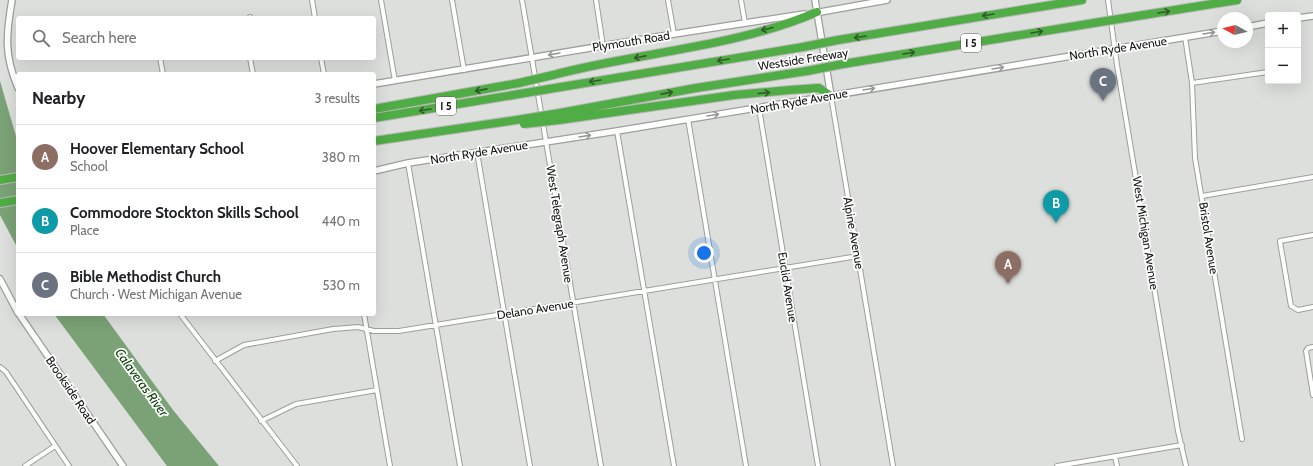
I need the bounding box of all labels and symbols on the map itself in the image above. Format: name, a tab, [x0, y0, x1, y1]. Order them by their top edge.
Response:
one-way arrow	[1157, 8, 1170, 16]
one-way arrow	[982, 12, 995, 20]
north arrow	[1217, 12, 1253, 48]
one-way arrow	[760, 26, 773, 34]
street label: Plymouth Road	[591, 27, 671, 55]
one-way arrow	[1031, 28, 1044, 36]
one-way arrow	[1202, 29, 1215, 37]
one-way arrow	[854, 33, 867, 41]
street label: North Ryde Avenue	[1068, 33, 1168, 63]
road number: I 5	[961, 34, 981, 52]
street label: Westside Freeway	[757, 44, 849, 74]
one-way arrow	[902, 49, 915, 57]
one-way arrow	[548, 50, 561, 58]
one-way arrow	[633, 53, 646, 61]
one-way arrow	[717, 56, 730, 64]
one-way arrow	[991, 64, 1004, 72]
pin: C	[1090, 68, 1116, 101]
one-way arrow	[589, 77, 602, 85]
street label: North Ryde Avenue	[749, 85, 849, 117]
one-way arrow	[863, 85, 876, 93]
one-way arrow	[475, 87, 488, 95]
one-way arrow	[661, 89, 674, 97]
one-way arrow	[757, 89, 770, 96]
road number: I 5	[436, 97, 456, 115]
one-way arrow	[419, 106, 432, 114]
one-way arrow	[706, 111, 719, 119]
one-way arrow	[578, 132, 591, 140]
street label: North Ryde Avenue	[429, 137, 529, 167]
street label: West Telegraph Avenue	[543, 164, 577, 284]
street label: West Michigan Avenue	[1130, 175, 1162, 291]
pin: B	[1043, 190, 1069, 223]
street label: Alpine Avenue	[840, 196, 868, 270]
street label: Bristol Avenue	[1196, 201, 1222, 275]
your location	[694, 243, 714, 263]
street label: Euclid Avenue	[775, 251, 801, 323]
pin: A	[995, 251, 1021, 284]
street label: Delano Avenue	[496, 296, 574, 322]
water label: Calaveras River	[112, 345, 173, 420]
street label: Brookside Road	[43, 353, 99, 427]

